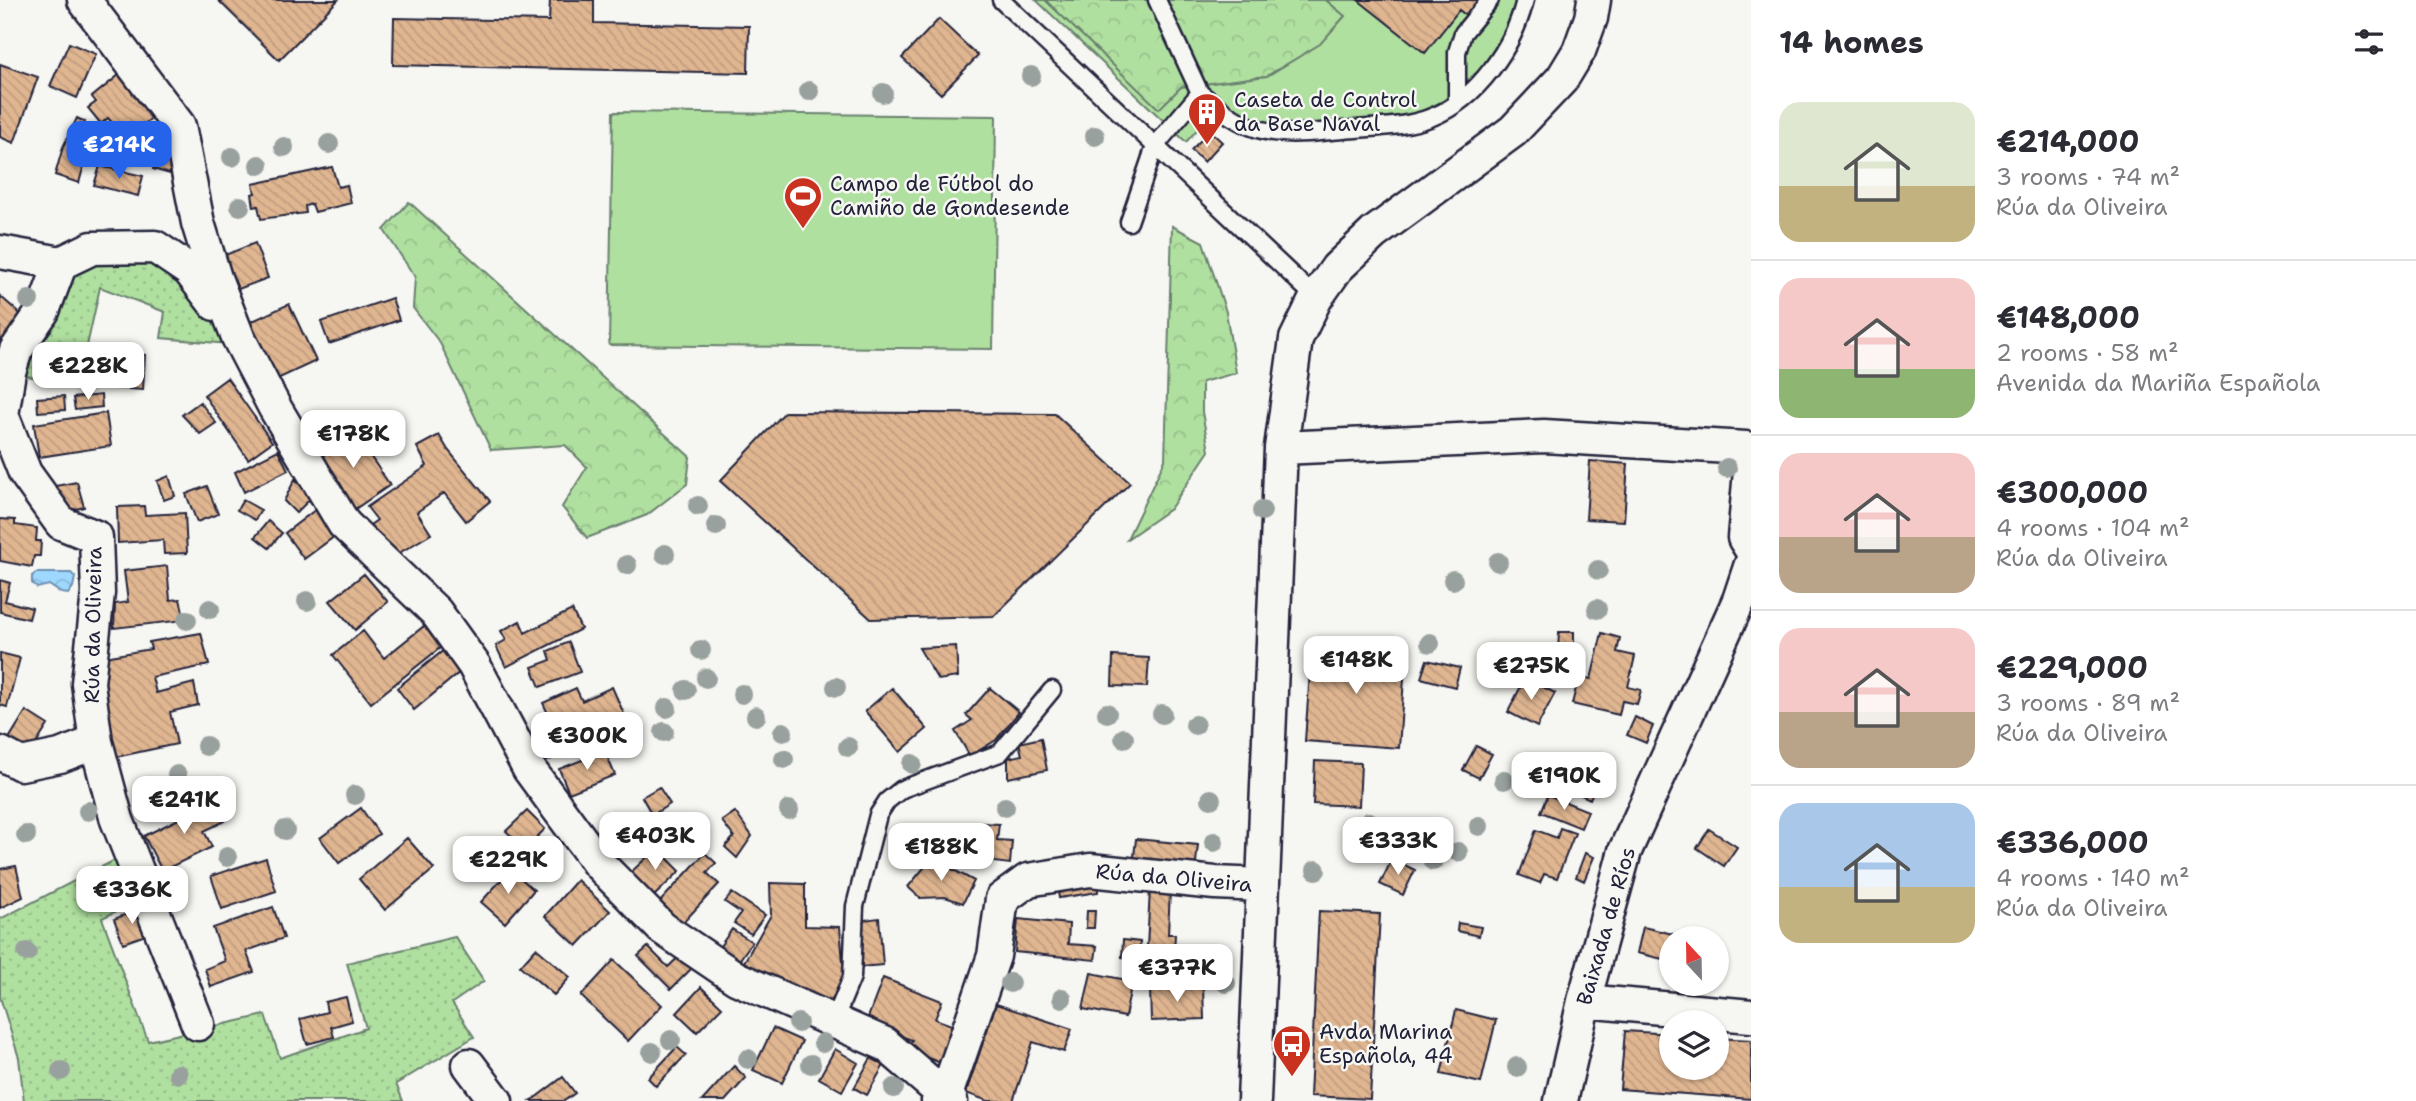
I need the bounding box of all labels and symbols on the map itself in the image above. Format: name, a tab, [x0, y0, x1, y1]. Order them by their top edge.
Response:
place label: Caseta de Control da Base Naval	[1234, 86, 1418, 138]
building icon: Caseta de Control da Base Naval	[1186, 91, 1228, 146]
pin: €214K	[70, 122, 168, 181]
place label: Campo de Fútbol do Camiño de Gondesende	[830, 170, 1070, 222]
sports icon: Campo de Fútbol do Camiño de Gondesende	[782, 175, 824, 230]
pin: €228K	[39, 342, 137, 402]
pin: €178K	[304, 410, 402, 470]
street label: Rúa da Oliveira	[78, 546, 108, 704]
pin: €148K	[1307, 636, 1405, 696]
pin: €275K	[1482, 642, 1580, 702]
pin: €300K	[538, 712, 636, 772]
pin: €190K	[1515, 752, 1613, 812]
pin: €241K	[135, 776, 233, 836]
pin: €403K	[606, 812, 704, 872]
pin: €333K	[1349, 818, 1447, 877]
pin: €188K	[892, 824, 990, 883]
pin: €229K	[459, 836, 557, 896]
street label: Baixada de Ríos	[1570, 844, 1642, 1008]
street label: Rúa da Oliveira	[1095, 857, 1253, 899]
pin: €336K	[83, 866, 181, 926]
north arrow	[1659, 926, 1729, 996]
pin: €377K	[1128, 944, 1226, 1004]
place label: Avda Marina Española, 44	[1319, 1018, 1453, 1070]
bus stop icon: Avda Marina Española, 44	[1271, 1023, 1313, 1078]

